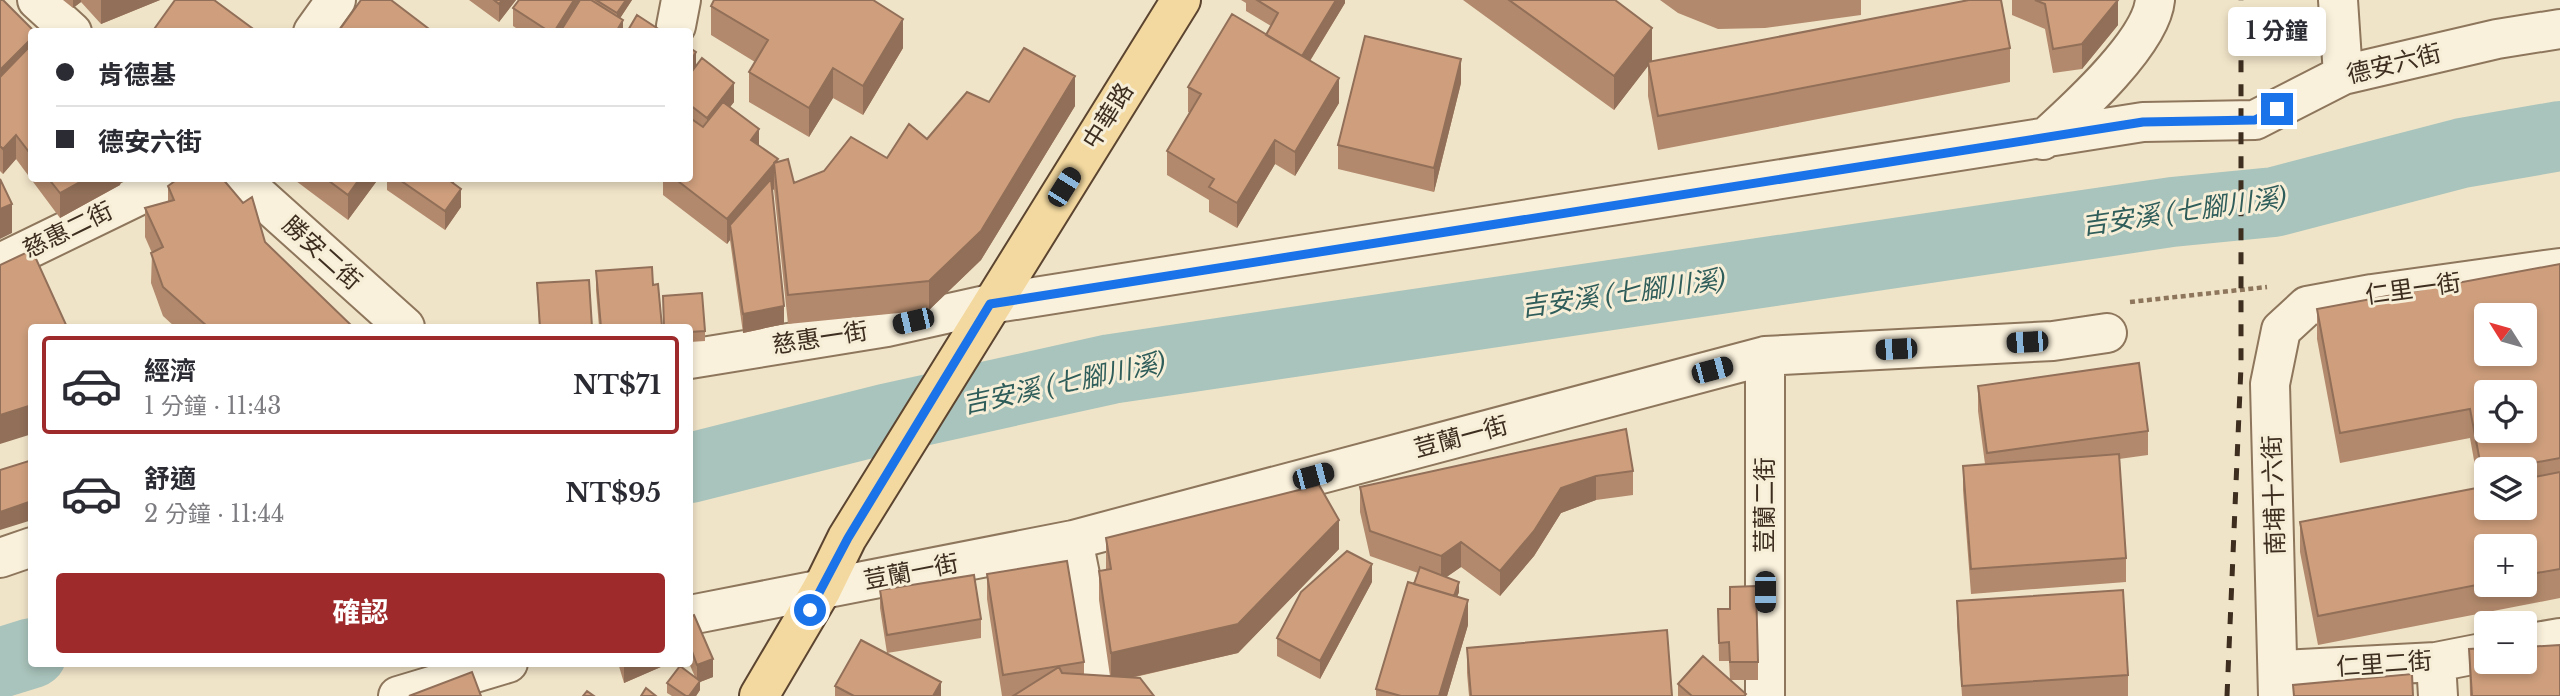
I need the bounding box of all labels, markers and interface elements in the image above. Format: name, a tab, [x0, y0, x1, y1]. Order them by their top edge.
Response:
callout: 1 分鐘	[2228, 7, 2326, 56]
text: 1 分鐘	[2246, 17, 2308, 45]
street label: 德安六街	[2344, 38, 2444, 89]
text: 肯德基	[98, 59, 176, 91]
street label: 中華路	[1076, 78, 1139, 154]
route end	[2261, 93, 2293, 125]
text: 德安六街	[98, 126, 202, 158]
car	[1044, 164, 1085, 210]
water label: 吉安溪 (七腳川溪)	[2079, 181, 2289, 241]
street label: 慈惠二街	[18, 195, 117, 264]
street label: 勝安二街	[277, 210, 368, 296]
water label: 吉安溪 (七腳川溪)	[1518, 263, 1728, 323]
street label: 仁里一街	[2363, 267, 2462, 310]
north arrow	[2474, 303, 2538, 366]
map controls	[2474, 303, 2537, 674]
car	[891, 306, 936, 336]
street label: 慈惠一街	[770, 316, 870, 359]
car	[2006, 330, 2049, 354]
car	[1875, 337, 1918, 361]
water label: 吉安溪 (七腳川溪)	[960, 346, 1169, 420]
icon: car	[60, 354, 123, 417]
car	[1689, 354, 1736, 386]
text: 經濟	[144, 355, 196, 387]
text: NT$71	[573, 369, 661, 401]
button: locate	[2474, 380, 2537, 443]
text: 1 分鐘 · 11:43	[144, 392, 281, 420]
street label: 荳蘭一街	[1411, 410, 1511, 463]
street label: 南埔十六街	[2257, 435, 2290, 555]
street label: 荳蘭二街	[1750, 457, 1779, 553]
button: layers	[2474, 457, 2537, 520]
car	[1290, 460, 1337, 492]
icon: car	[60, 462, 123, 525]
text: 舒適	[144, 463, 196, 495]
text: NT$95	[565, 477, 661, 509]
text: 2 分鐘 · 11:44	[144, 500, 285, 528]
button: +	[2474, 534, 2537, 597]
street label: 荳蘭一街	[861, 548, 961, 595]
car	[1755, 571, 1776, 613]
button: 確認	[56, 573, 665, 653]
route start	[794, 594, 826, 626]
button: −	[2474, 611, 2537, 674]
street label: 仁里二街	[2335, 646, 2433, 681]

